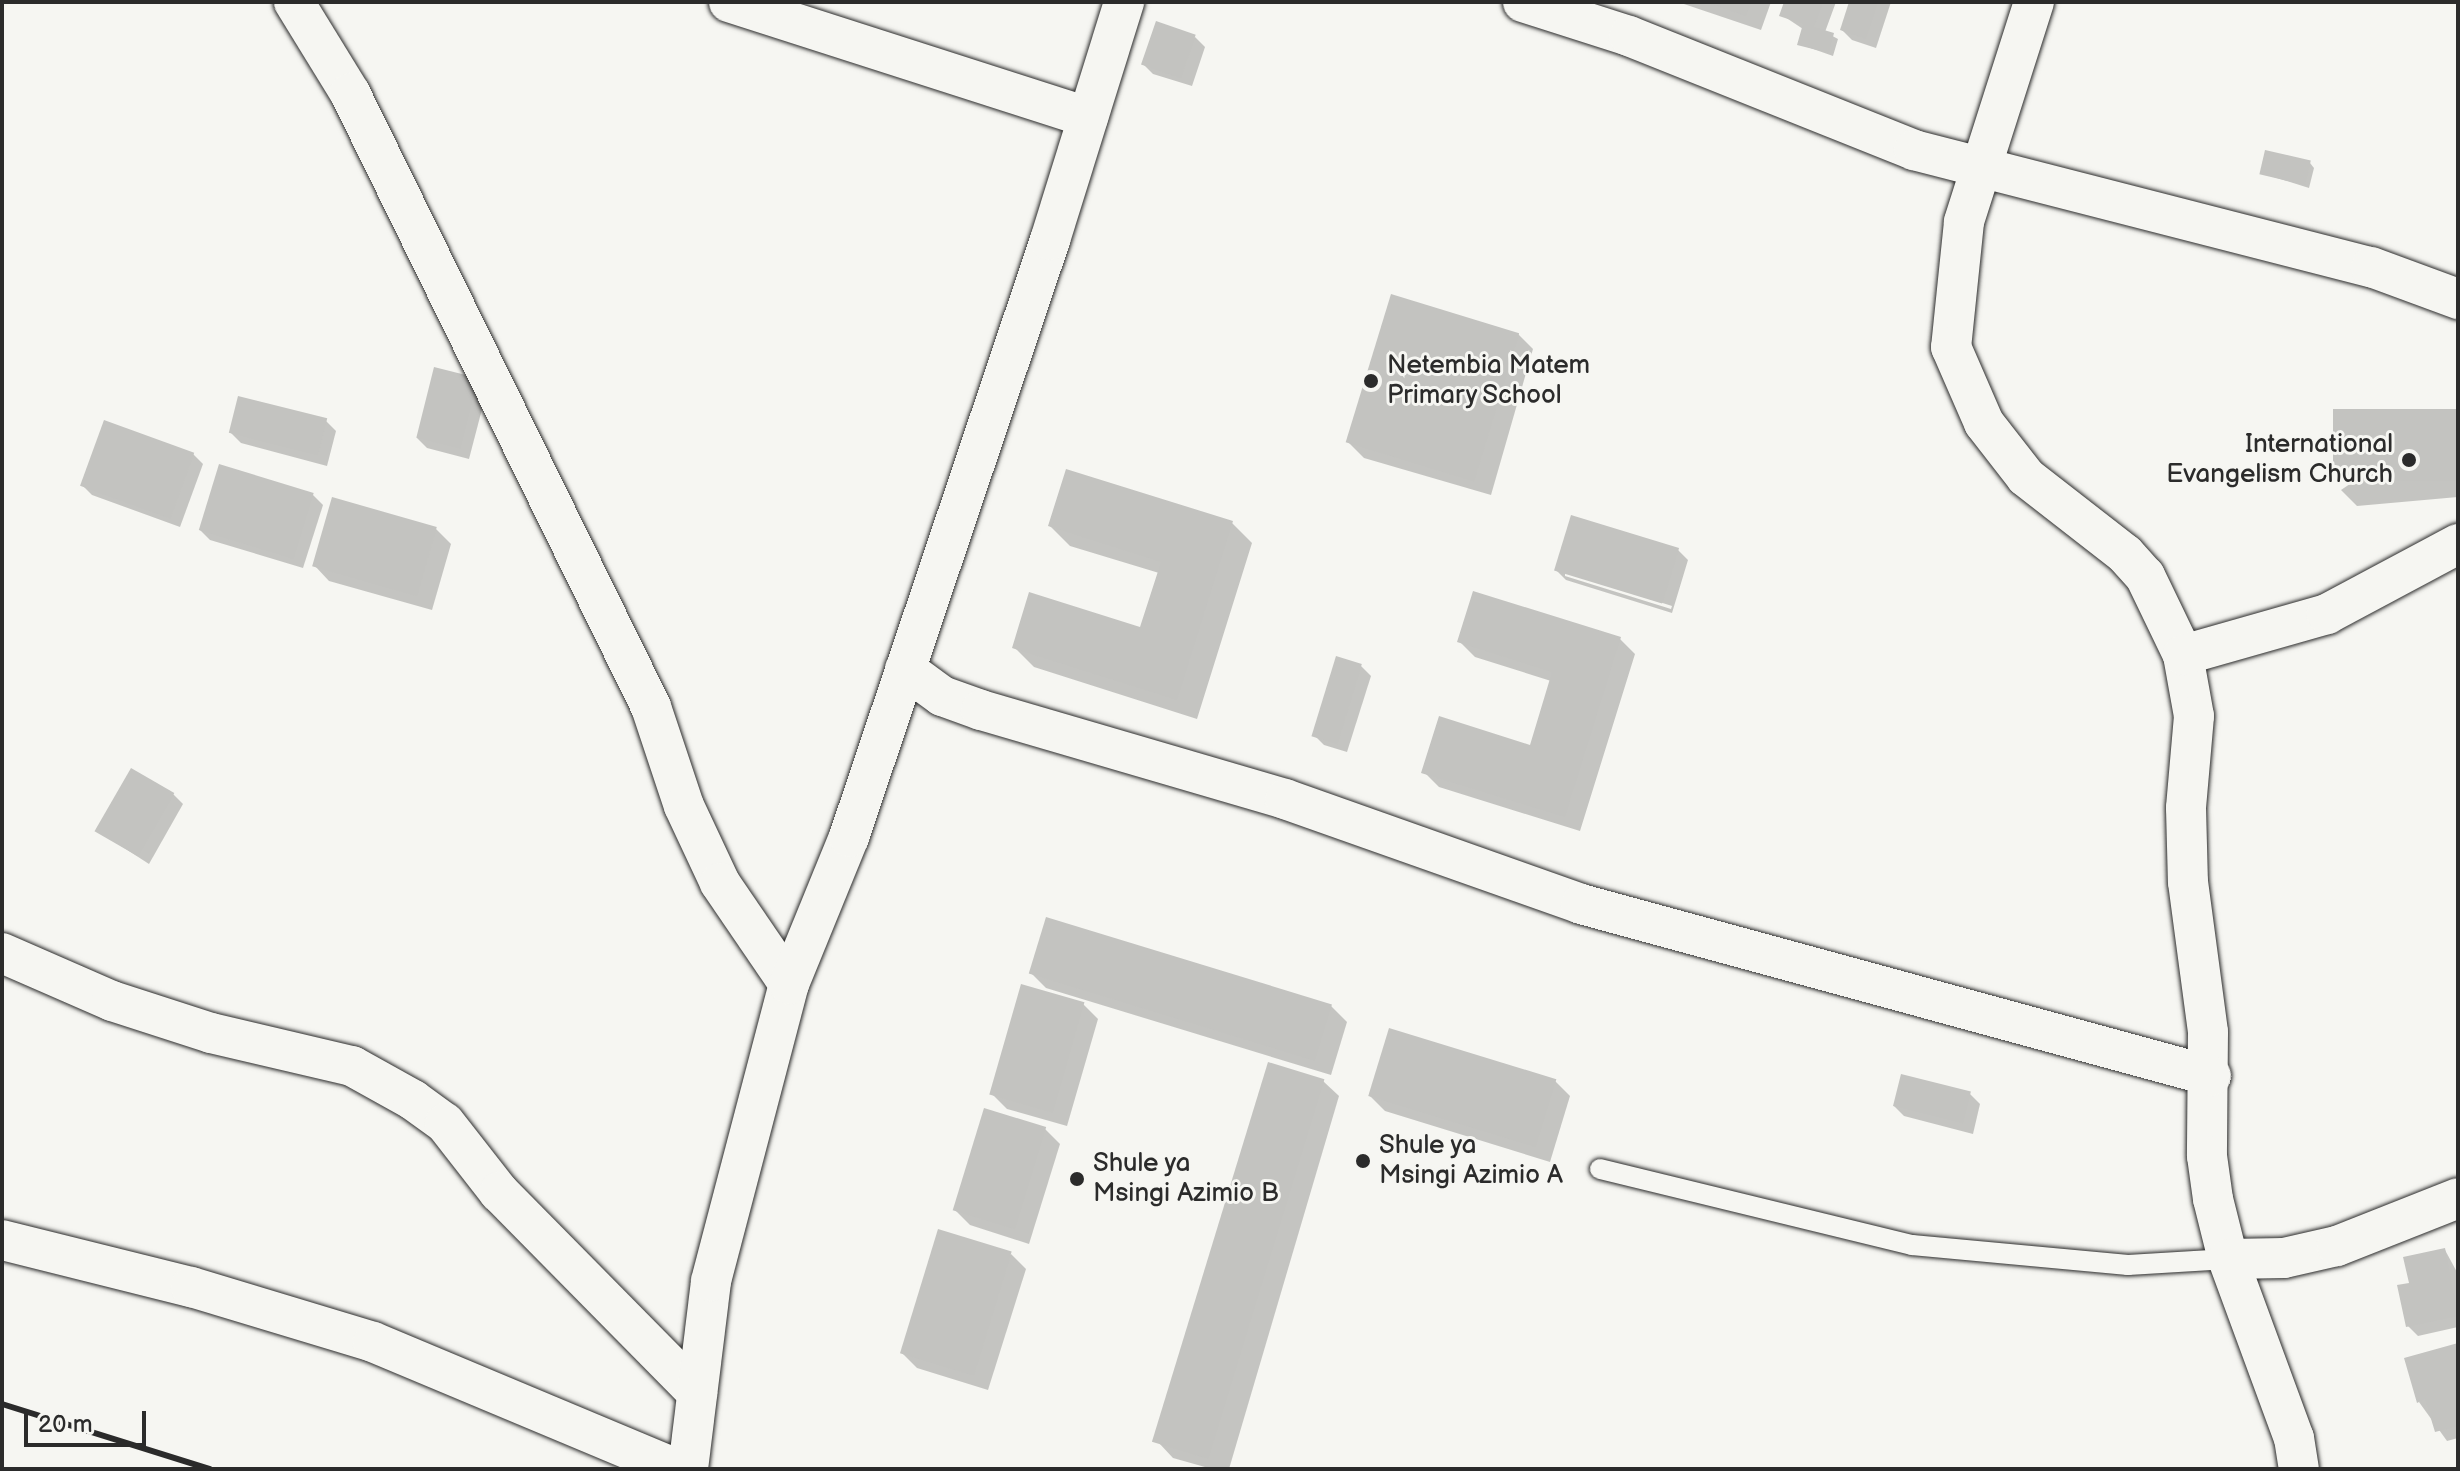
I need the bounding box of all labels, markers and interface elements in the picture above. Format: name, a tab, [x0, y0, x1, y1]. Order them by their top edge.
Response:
place label: Netembia Matem Primary School	[1387, 350, 1590, 412]
marker: Netembia Matem Primary School	[1362, 372, 1380, 390]
place label: International Evangelism Church	[2166, 429, 2393, 490]
marker: International Evangelism Church	[2400, 451, 2418, 469]
place label: Shule ya Msingi Azimio A	[1379, 1130, 1563, 1192]
place label: Shule ya Msingi Azimio B	[1093, 1148, 1279, 1210]
marker: Shule ya Msingi Azimio A	[1354, 1152, 1372, 1170]
marker: Shule ya Msingi Azimio B	[1068, 1170, 1086, 1188]
scale bar	[28, 1395, 150, 1445]
text: 20 m	[38, 1410, 93, 1439]

